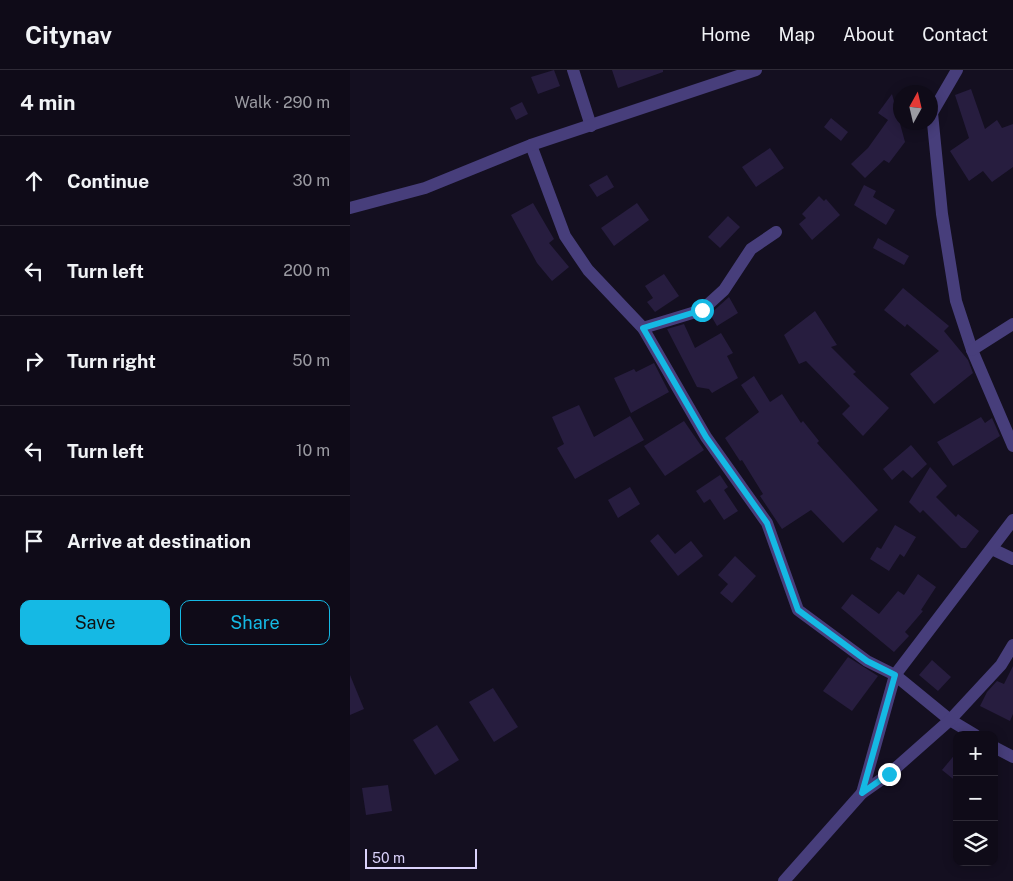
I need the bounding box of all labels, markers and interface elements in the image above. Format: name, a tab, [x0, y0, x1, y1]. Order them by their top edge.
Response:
text: Citynav	[25, 21, 112, 49]
text: Home	[701, 24, 751, 45]
text: Map	[779, 24, 815, 45]
text: About	[843, 24, 894, 45]
text: Contact	[922, 24, 988, 45]
north arrow	[893, 85, 938, 130]
text: 4 min	[20, 90, 75, 115]
text: Walk · 290 m	[235, 93, 330, 112]
icon: ahead	[20, 167, 48, 195]
text: Continue	[67, 170, 149, 192]
text: 30 m	[293, 171, 330, 190]
icon: left	[20, 257, 48, 285]
text: Turn left	[67, 260, 144, 282]
text: 200 m	[283, 261, 330, 280]
route start	[691, 299, 714, 322]
icon: right	[20, 347, 48, 375]
text: Turn right	[67, 350, 156, 372]
text: 50 m	[292, 351, 330, 370]
icon: left	[20, 437, 48, 465]
text: Turn left	[67, 440, 144, 462]
text: 10 m	[296, 441, 330, 460]
icon: arrive	[20, 527, 48, 555]
text: Arrive at destination	[67, 530, 251, 552]
button: Save	[20, 600, 170, 645]
button: Share	[180, 600, 330, 645]
map controls	[953, 731, 998, 866]
button: +	[953, 731, 998, 776]
route end	[878, 763, 901, 786]
button: −	[953, 776, 998, 821]
button: layers	[953, 821, 998, 866]
scale bar	[365, 846, 478, 869]
text: 50 m	[372, 850, 405, 866]

